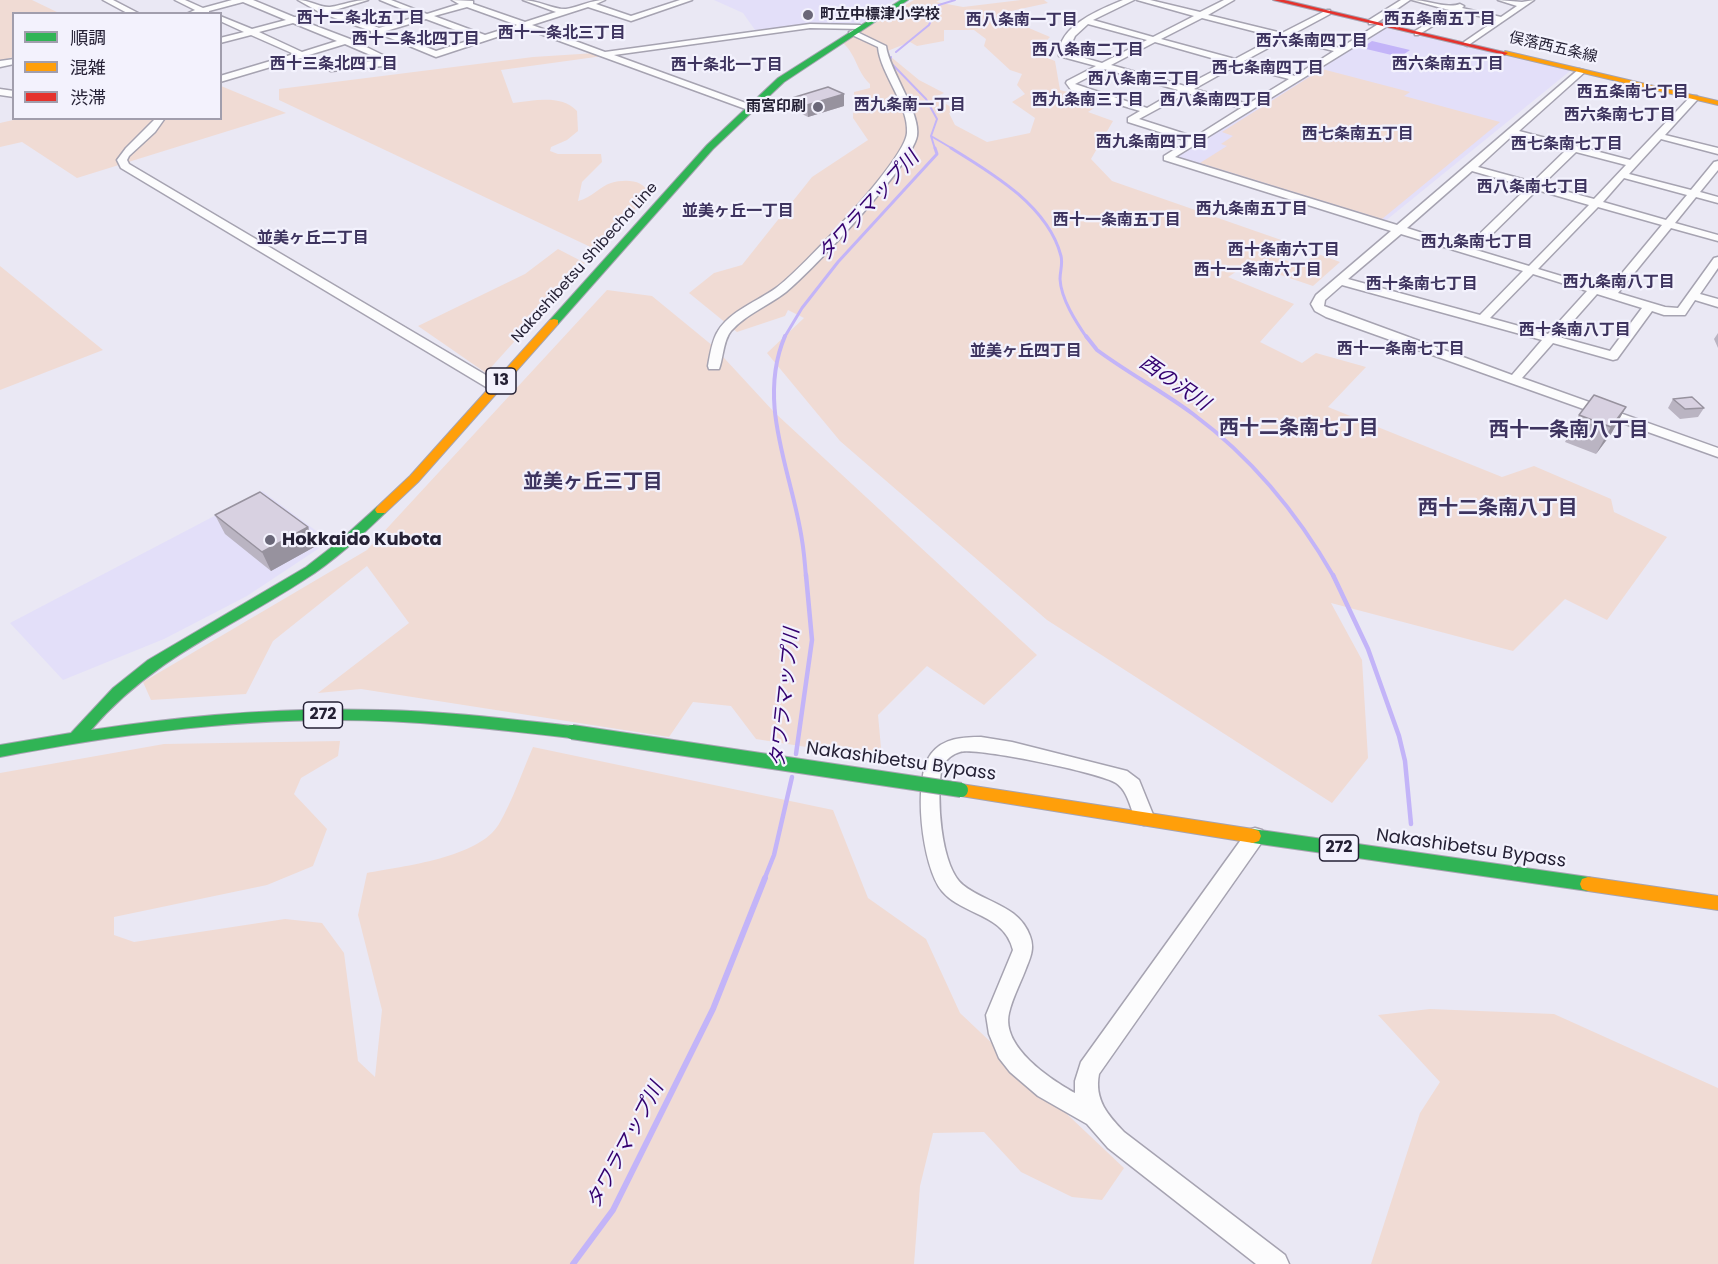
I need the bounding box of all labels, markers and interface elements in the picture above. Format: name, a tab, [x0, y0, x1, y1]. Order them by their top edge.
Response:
place label: 町立中標津小学校	[820, 6, 940, 24]
marker: 町立中標津小学校	[801, 8, 815, 22]
district label: 西十二条北五丁目	[297, 9, 425, 29]
district label: 西五条南五丁目	[1384, 10, 1496, 30]
district label: 西八条南一丁目	[966, 11, 1078, 31]
legend	[12, 12, 222, 120]
district label: 西十一条北三丁目	[498, 24, 626, 44]
text: 順調	[70, 25, 106, 50]
street label: 俣落西五条線	[1507, 29, 1599, 67]
district label: 西十二条北四丁目	[352, 30, 480, 50]
district label: 西六条南四丁目	[1256, 32, 1368, 52]
district label: 西八条南二丁目	[1032, 41, 1144, 61]
text: 混雑	[70, 55, 106, 80]
district label: 西十三条北四丁目	[270, 55, 398, 75]
district label: 西六条南五丁目	[1392, 55, 1504, 75]
district label: 西十条北一丁目	[671, 56, 783, 76]
district label: 西七条南四丁目	[1212, 59, 1324, 79]
district label: 西八条南三丁目	[1088, 70, 1200, 90]
district label: 西五条南七丁目	[1577, 83, 1689, 103]
text: 渋滞	[70, 85, 106, 110]
district label: 西九条南三丁目	[1032, 91, 1144, 111]
district label: 西八条南四丁目	[1160, 91, 1272, 111]
district label: 西九条南一丁目	[854, 96, 966, 116]
place label: 雨宮印刷	[746, 98, 806, 116]
marker: 雨宮印刷	[811, 100, 825, 114]
district label: 西六条南七丁目	[1564, 106, 1676, 126]
district label: 西七条南五丁目	[1302, 125, 1414, 145]
district label: 西九条南四丁目	[1096, 133, 1208, 153]
district label: 西七条南七丁目	[1511, 135, 1623, 155]
water label: タワラマップ川	[813, 147, 925, 267]
district label: 西八条南七丁目	[1477, 178, 1589, 198]
street label: Nakashibetsu Shibecha Line	[508, 179, 662, 347]
district label: 西九条南五丁目	[1196, 200, 1308, 220]
district label: 並美ヶ丘一丁目	[682, 202, 794, 222]
district label: 西十一条南五丁目	[1053, 211, 1181, 231]
district label: 並美ヶ丘二丁目	[257, 229, 369, 249]
district label: 西九条南七丁目	[1421, 233, 1533, 253]
district label: 西十条南六丁目	[1228, 241, 1340, 261]
district label: 西十一条南六丁目	[1194, 261, 1322, 281]
district label: 西九条南八丁目	[1563, 273, 1675, 293]
district label: 西十条南七丁目	[1366, 275, 1478, 295]
district label: 西十条南八丁目	[1519, 321, 1631, 341]
district label: 西十一条南七丁目	[1337, 340, 1465, 360]
district label: 並美ヶ丘四丁目	[970, 342, 1082, 362]
water label: 西の沢川	[1134, 351, 1214, 417]
road number: 13	[486, 368, 516, 394]
district label: 西十二条南七丁目	[1219, 417, 1379, 441]
district label: 西十一条南八丁目	[1489, 419, 1649, 443]
district label: 並美ヶ丘三丁目	[523, 471, 663, 495]
district label: 西十二条南八丁目	[1418, 497, 1578, 521]
place label: Hokkaido Kubota	[282, 529, 442, 551]
marker: Hokkaido Kubota	[263, 533, 277, 547]
water label: タワラマップ川	[767, 627, 805, 769]
road number: 272	[304, 702, 342, 728]
street label: Nakashibetsu Bypass	[805, 738, 997, 786]
street label: Nakashibetsu Bypass	[1375, 825, 1567, 873]
road number: 272	[1320, 835, 1358, 861]
water label: タワラマップ川	[583, 1079, 669, 1213]

